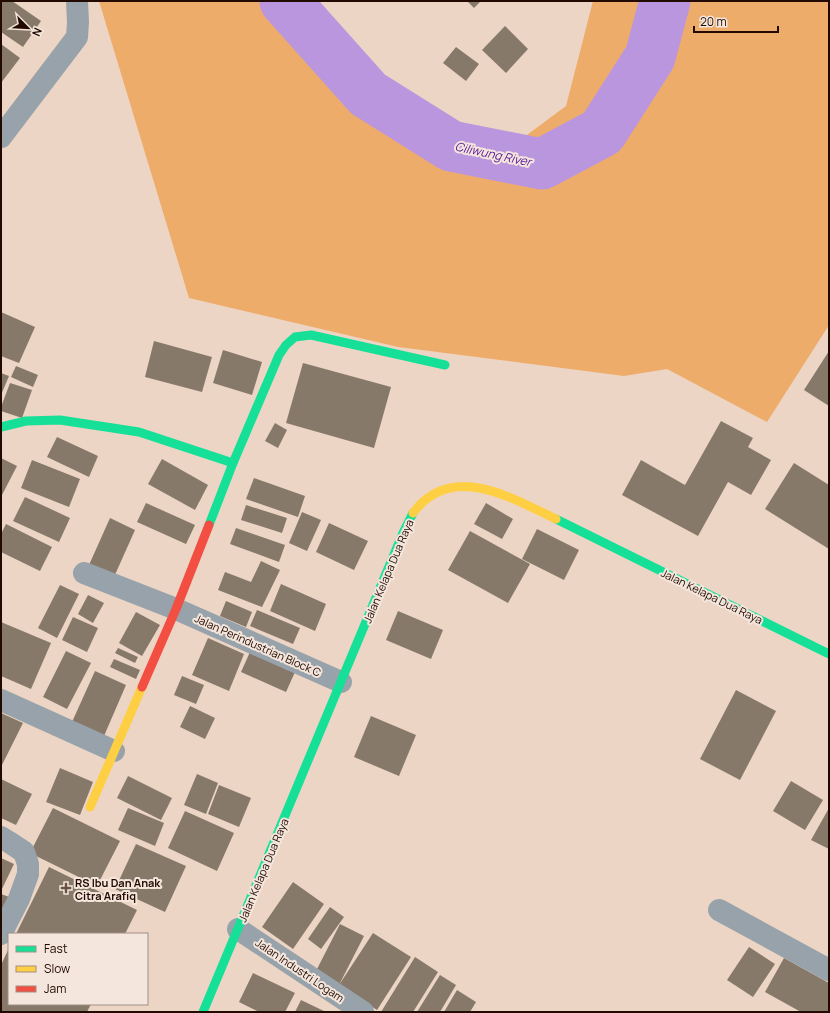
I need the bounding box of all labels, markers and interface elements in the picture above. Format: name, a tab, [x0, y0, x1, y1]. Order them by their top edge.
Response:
north arrow	[8, 8, 48, 48]
scale bar	[694, 8, 778, 34]
text: 20 m	[700, 13, 727, 30]
text: N	[29, 26, 46, 39]
water label: Ciliwung River	[453, 138, 534, 171]
street label: Jalan Kelapa Dua Raya	[359, 517, 417, 625]
street label: Jalan Kelapa Dua Raya	[659, 565, 765, 627]
street label: Jalan Perindustrian Block C	[192, 610, 324, 680]
street label: Jalan Kelapa Dua Raya	[234, 816, 292, 924]
place label: RS Ibu Dan Anak Citra Arafiq	[75, 875, 161, 903]
marker: RS Ibu Dan Anak Citra Arafiq	[60, 882, 72, 894]
legend	[8, 933, 148, 1005]
street label: Jalan Industri Logam	[253, 935, 347, 1005]
text: Fast	[44, 940, 68, 957]
text: Slow	[44, 960, 70, 977]
text: Jam	[44, 980, 66, 997]

